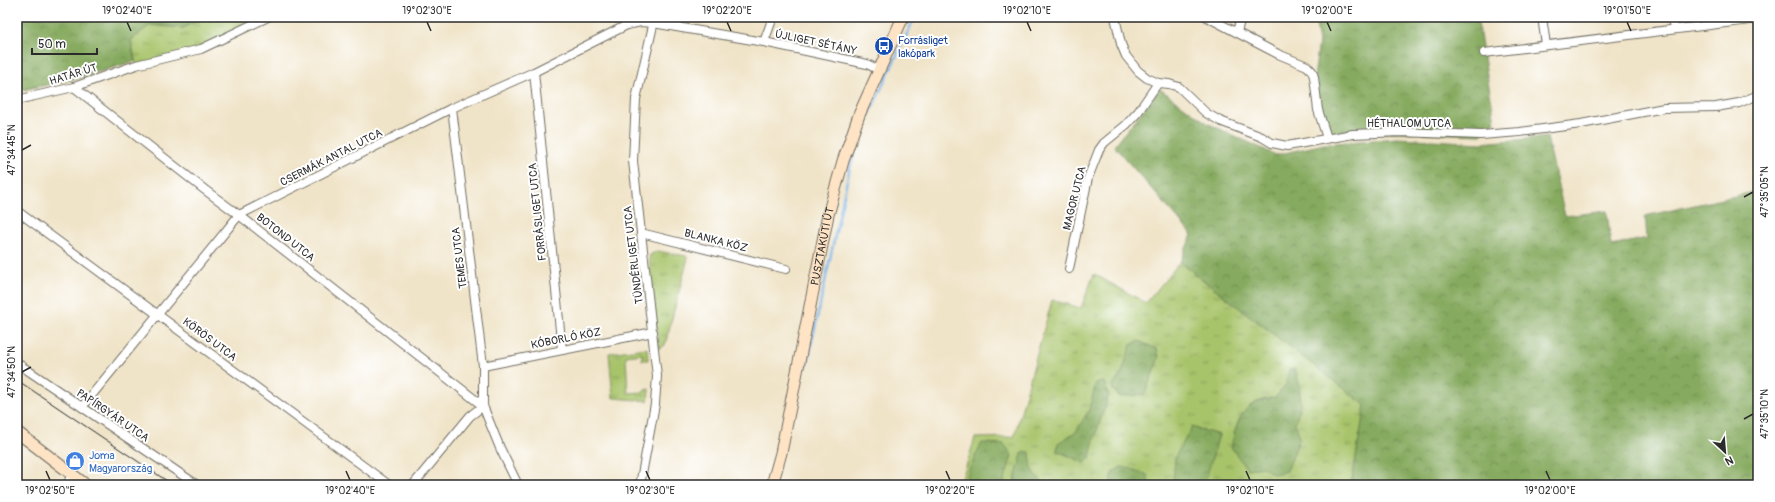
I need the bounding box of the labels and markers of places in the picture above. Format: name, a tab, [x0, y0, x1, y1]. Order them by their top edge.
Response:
place label: Forrásliget lakópark	[898, 34, 948, 60]
bus stop icon: Forrásliget lakópark	[873, 35, 895, 57]
place label: Joma Magyarország	[89, 449, 153, 475]
shop icon: Joma Magyarország	[64, 450, 86, 472]

